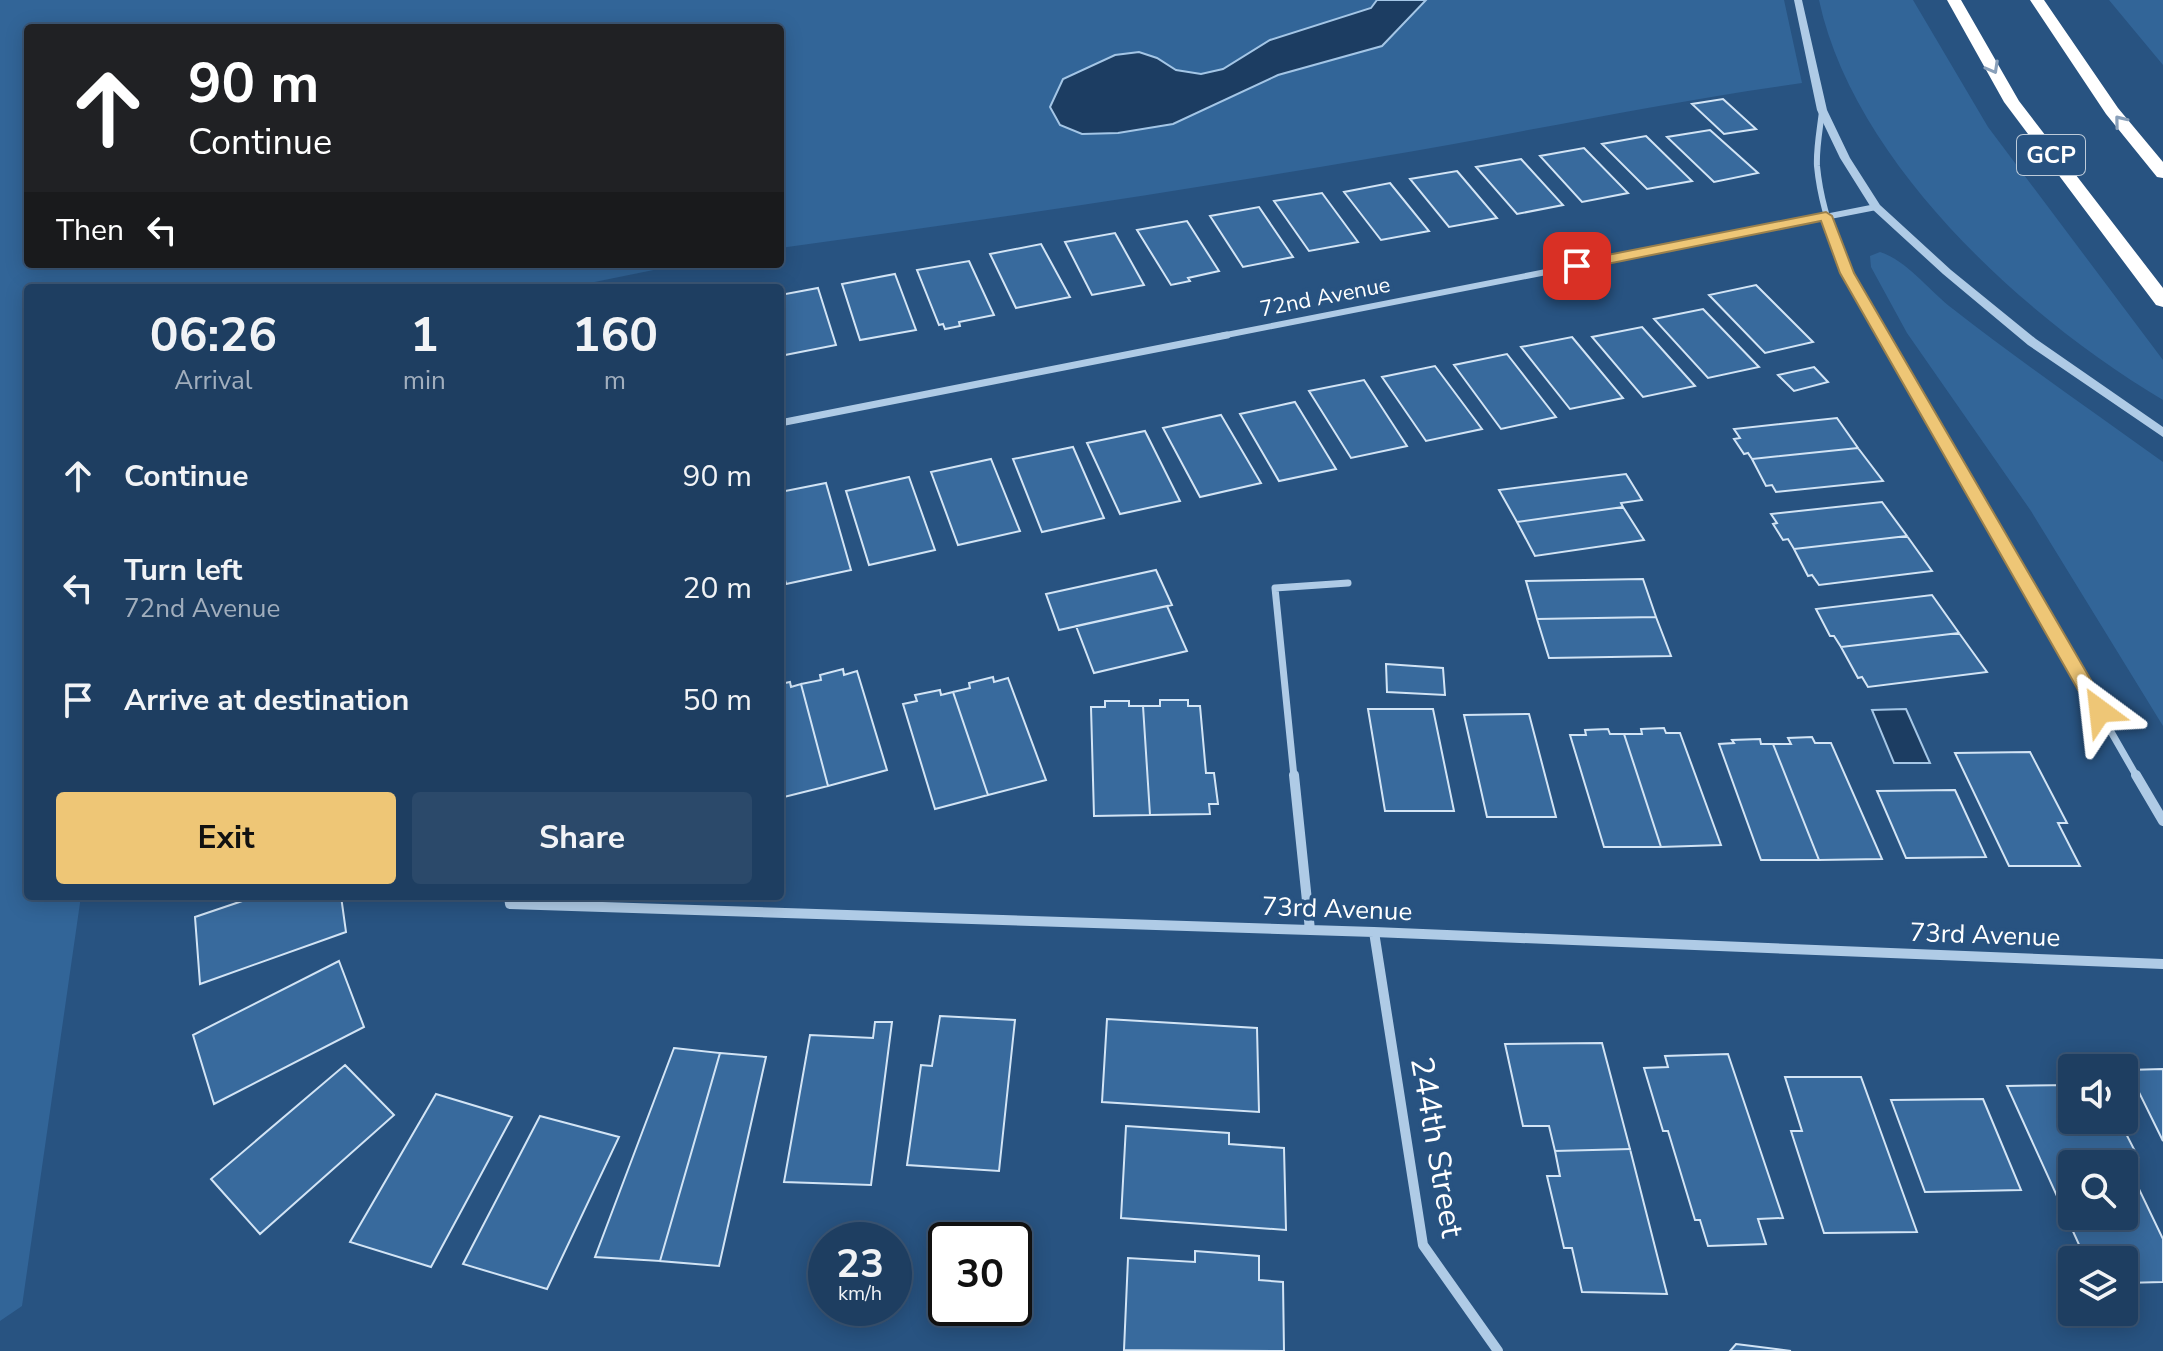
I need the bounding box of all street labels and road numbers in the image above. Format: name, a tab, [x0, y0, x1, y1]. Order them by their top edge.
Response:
road number: GCP	[2017, 135, 2085, 175]
street label: 72nd Avenue	[1257, 270, 1393, 324]
street label: 73rd Avenue	[1261, 889, 1413, 929]
street label: 73rd Avenue	[1909, 915, 2061, 955]
street label: 244th Street	[1400, 1053, 1474, 1241]

